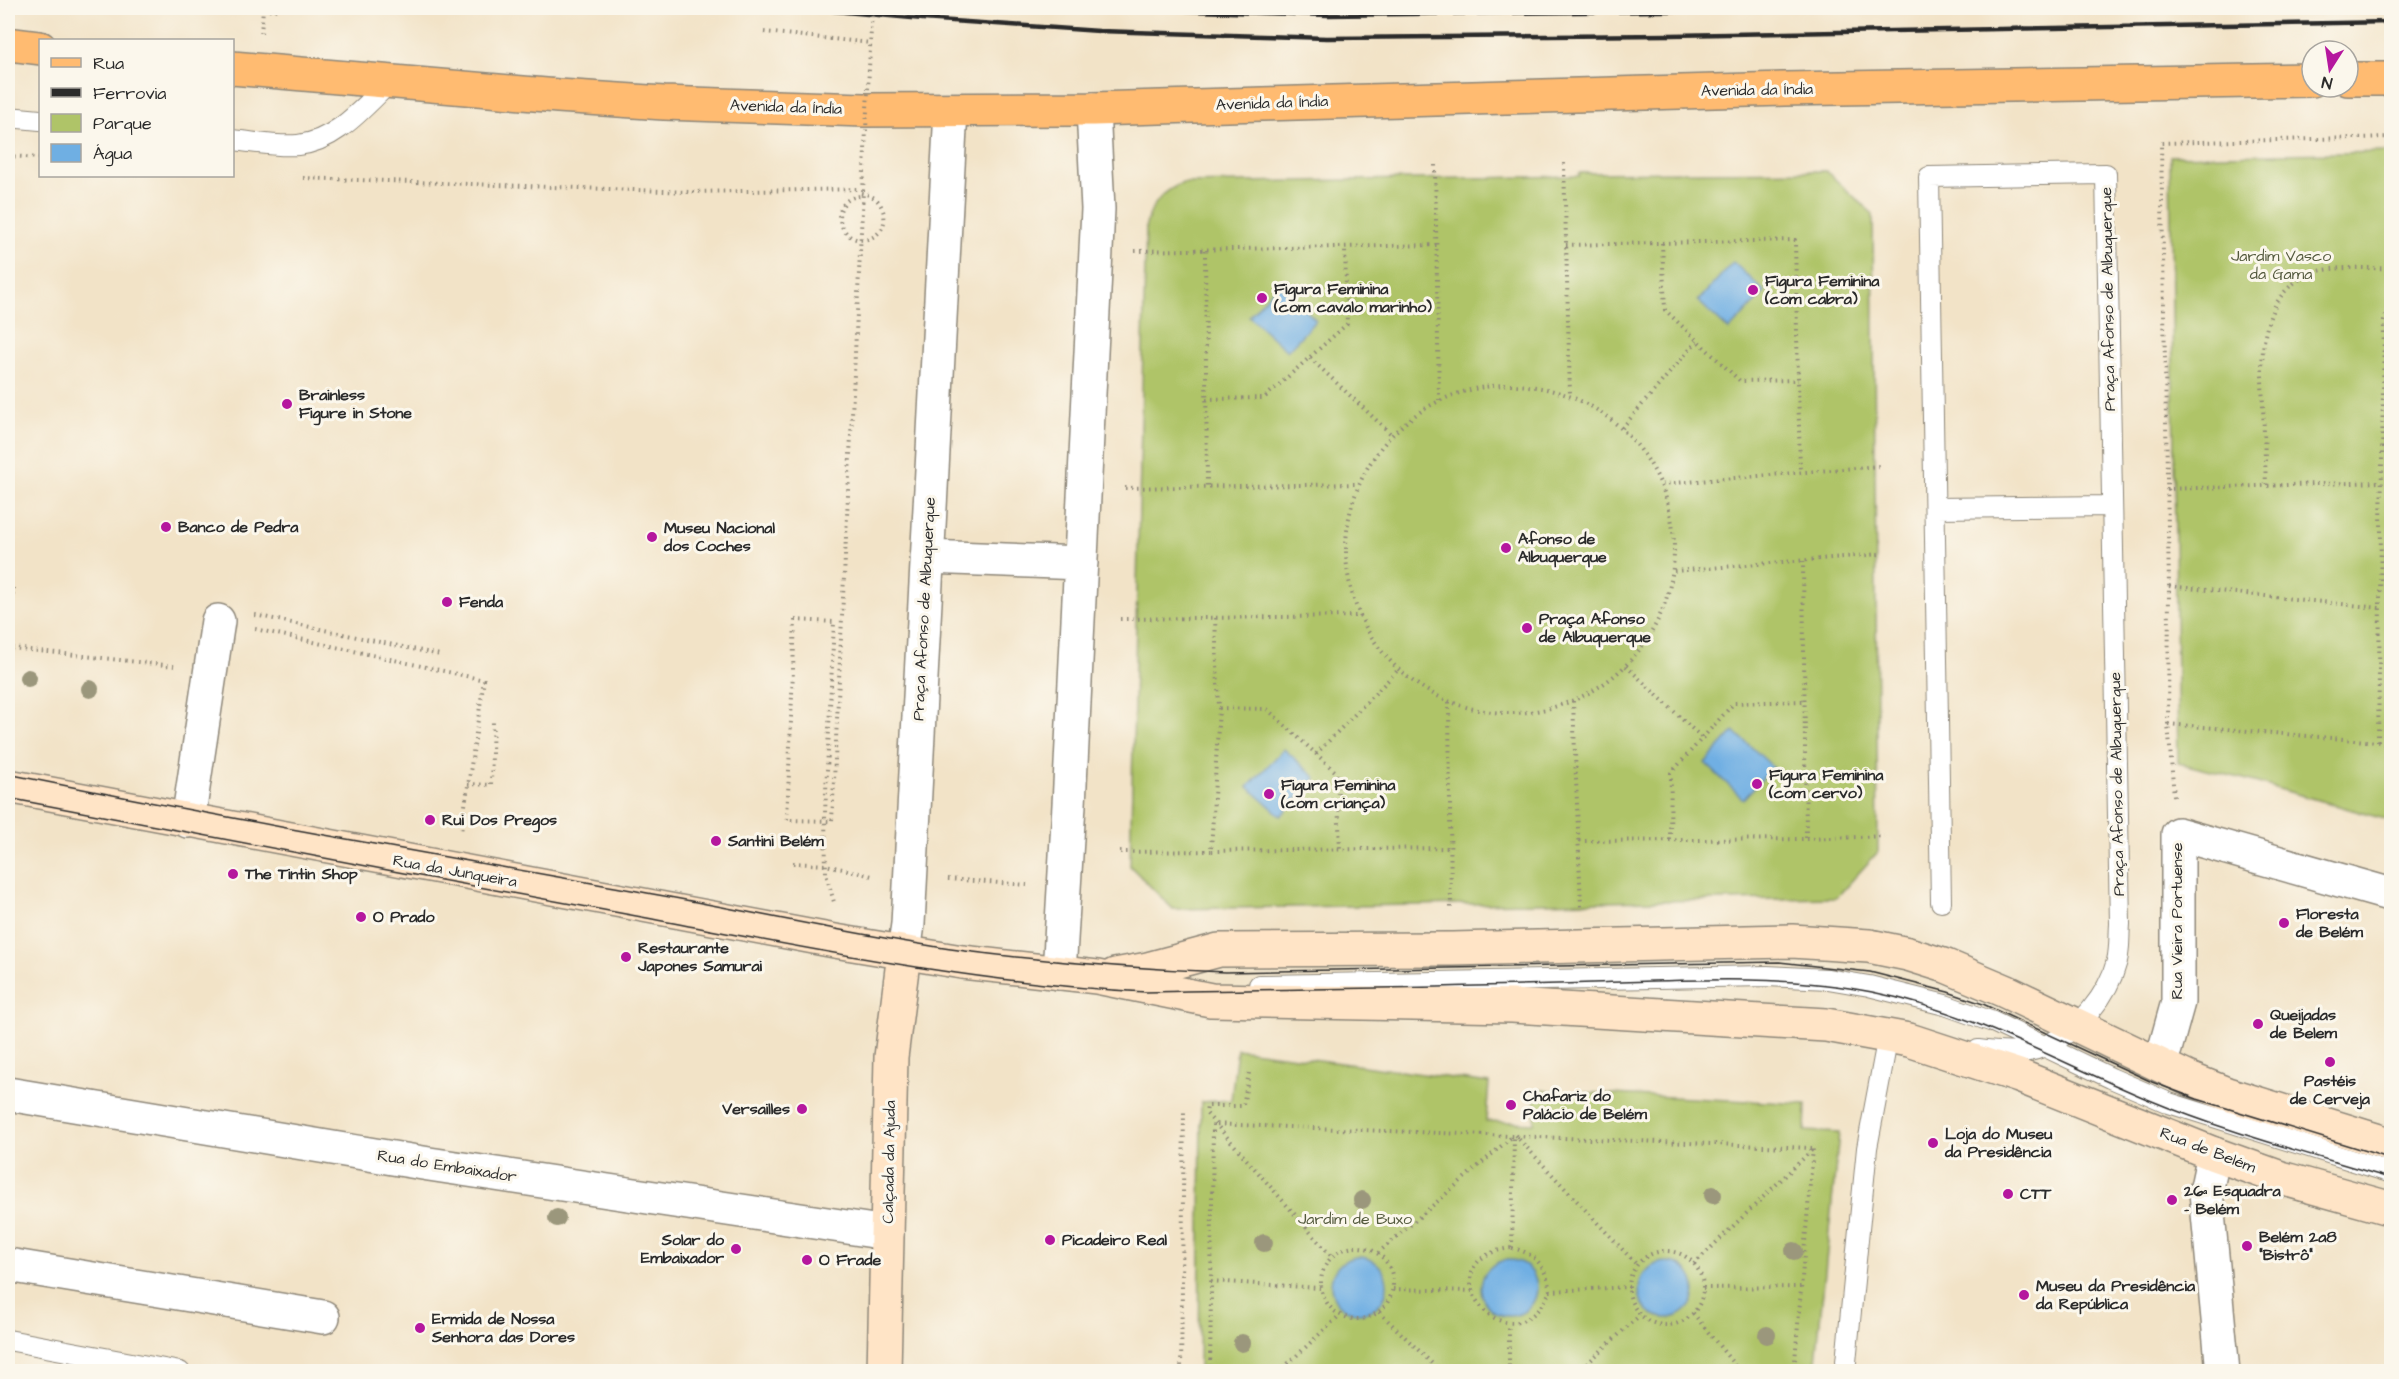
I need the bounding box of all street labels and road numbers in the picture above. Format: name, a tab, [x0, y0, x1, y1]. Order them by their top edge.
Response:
street label: Avenida da Índia	[1701, 78, 1813, 102]
street label: Avenida da Índia	[1215, 90, 1329, 116]
street label: Avenida da Índia	[729, 94, 843, 120]
street label: Praça Afonso de Albuquerque	[2095, 186, 2121, 411]
street label: Praça Afonso de Albuquerque	[907, 496, 941, 721]
street label: Praça Afonso de Albuquerque	[2104, 671, 2130, 896]
street label: Rua Vieira Portuense	[2166, 842, 2188, 999]
street label: Rua da Junqueira	[391, 849, 519, 893]
street label: Calçada da Ajuda	[877, 1100, 901, 1224]
street label: Rua de Belém	[2157, 1122, 2260, 1179]
street label: Rua do Embaixador	[376, 1144, 518, 1188]

